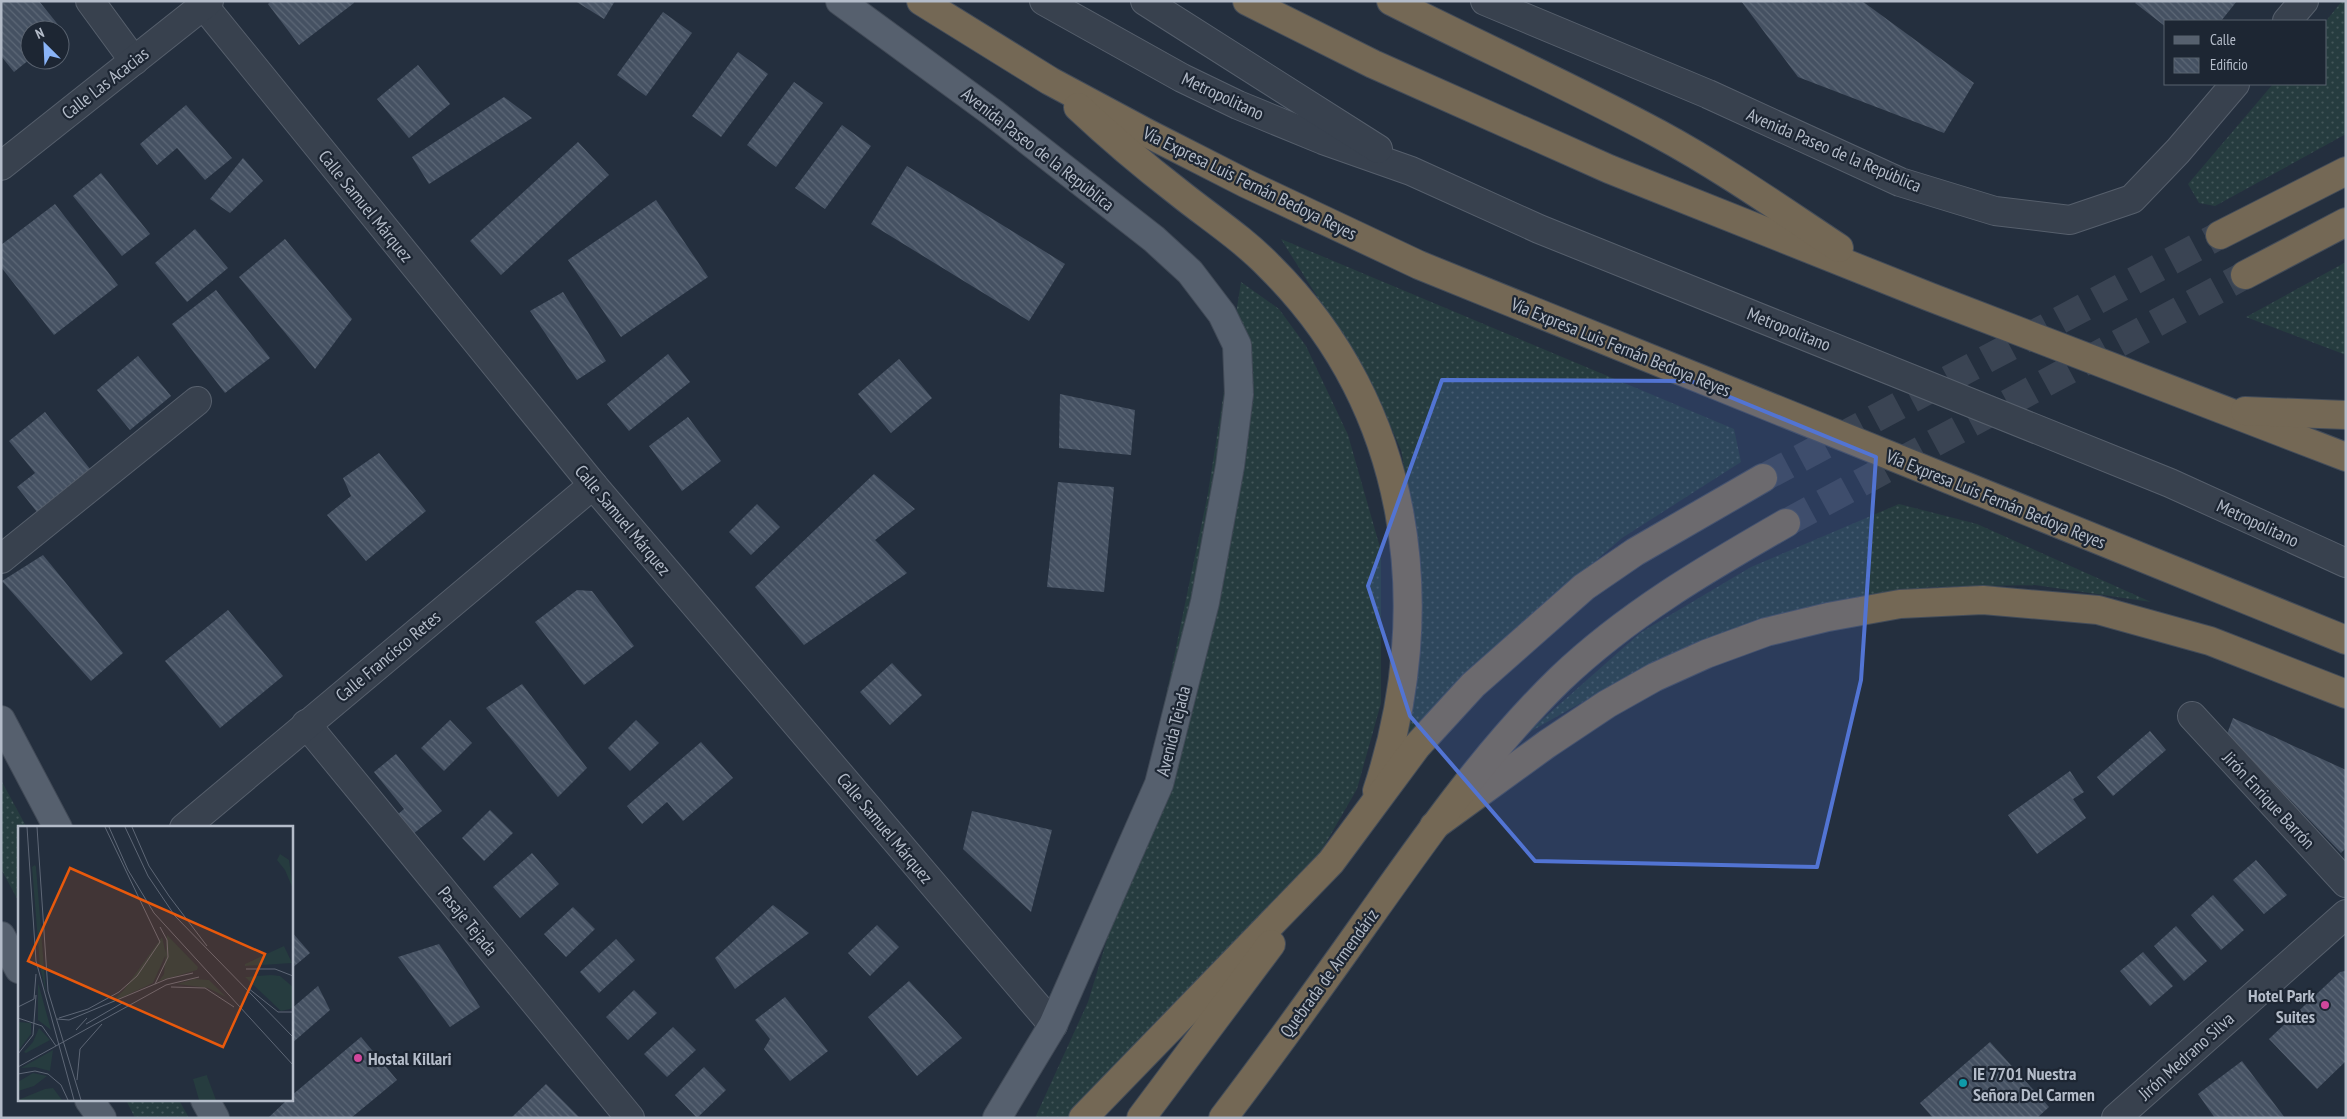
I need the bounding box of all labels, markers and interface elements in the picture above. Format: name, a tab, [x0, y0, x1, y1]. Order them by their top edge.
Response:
north arrow	[20, 20, 70, 70]
legend	[2164, 20, 2327, 85]
text: N	[33, 23, 47, 43]
text: Calle	[2210, 30, 2236, 49]
street label: Calle Las Acacias	[57, 42, 153, 124]
text: Edificio	[2210, 55, 2248, 74]
street label: Metropolitano	[1178, 67, 1268, 125]
street label: Avenida Paseo de la República	[957, 82, 1119, 216]
street label: Avenida Paseo de la República	[1743, 103, 1925, 197]
street label: Vía Expresa Luis Fernán Bedoya Reyes	[1138, 121, 1361, 245]
street label: Calle Samuel Márquez	[314, 145, 418, 267]
street label: Vía Expresa Luis Fernán Bedoya Reyes	[1507, 292, 1734, 402]
street label: Metropolitano	[1744, 302, 1834, 356]
street label: Vía Expresa Luis Fernán Bedoya Reyes	[1882, 444, 2109, 554]
street label: Calle Samuel Márquez	[570, 460, 676, 580]
street label: Metropolitano	[2213, 494, 2303, 552]
street label: Calle Francisco Retes	[331, 605, 445, 707]
street label: Avenida Tejada	[1151, 683, 1195, 779]
street label: Jirón Enrique Barrón	[2217, 746, 2320, 854]
street label: Calle Samuel Márquez	[832, 768, 938, 888]
inset map	[18, 826, 292, 1102]
street label: Pasaje Tejada	[433, 882, 503, 960]
street label: Quebrada de Armendáriz	[1275, 904, 1383, 1042]
place label: Hotel Park Suites	[2248, 984, 2316, 1028]
marker: Hotel Park Suites	[2319, 999, 2331, 1011]
street label: Jirón Medrano Silva	[2133, 1007, 2239, 1106]
place label: Hostal Killari	[368, 1047, 452, 1070]
marker: Hostal Killari	[352, 1052, 364, 1064]
place label: IE 7701 Nuestra Señora Del Carmen	[1973, 1062, 2095, 1106]
marker: IE 7701 Nuestra Señora Del Carmen	[1957, 1077, 1969, 1089]

